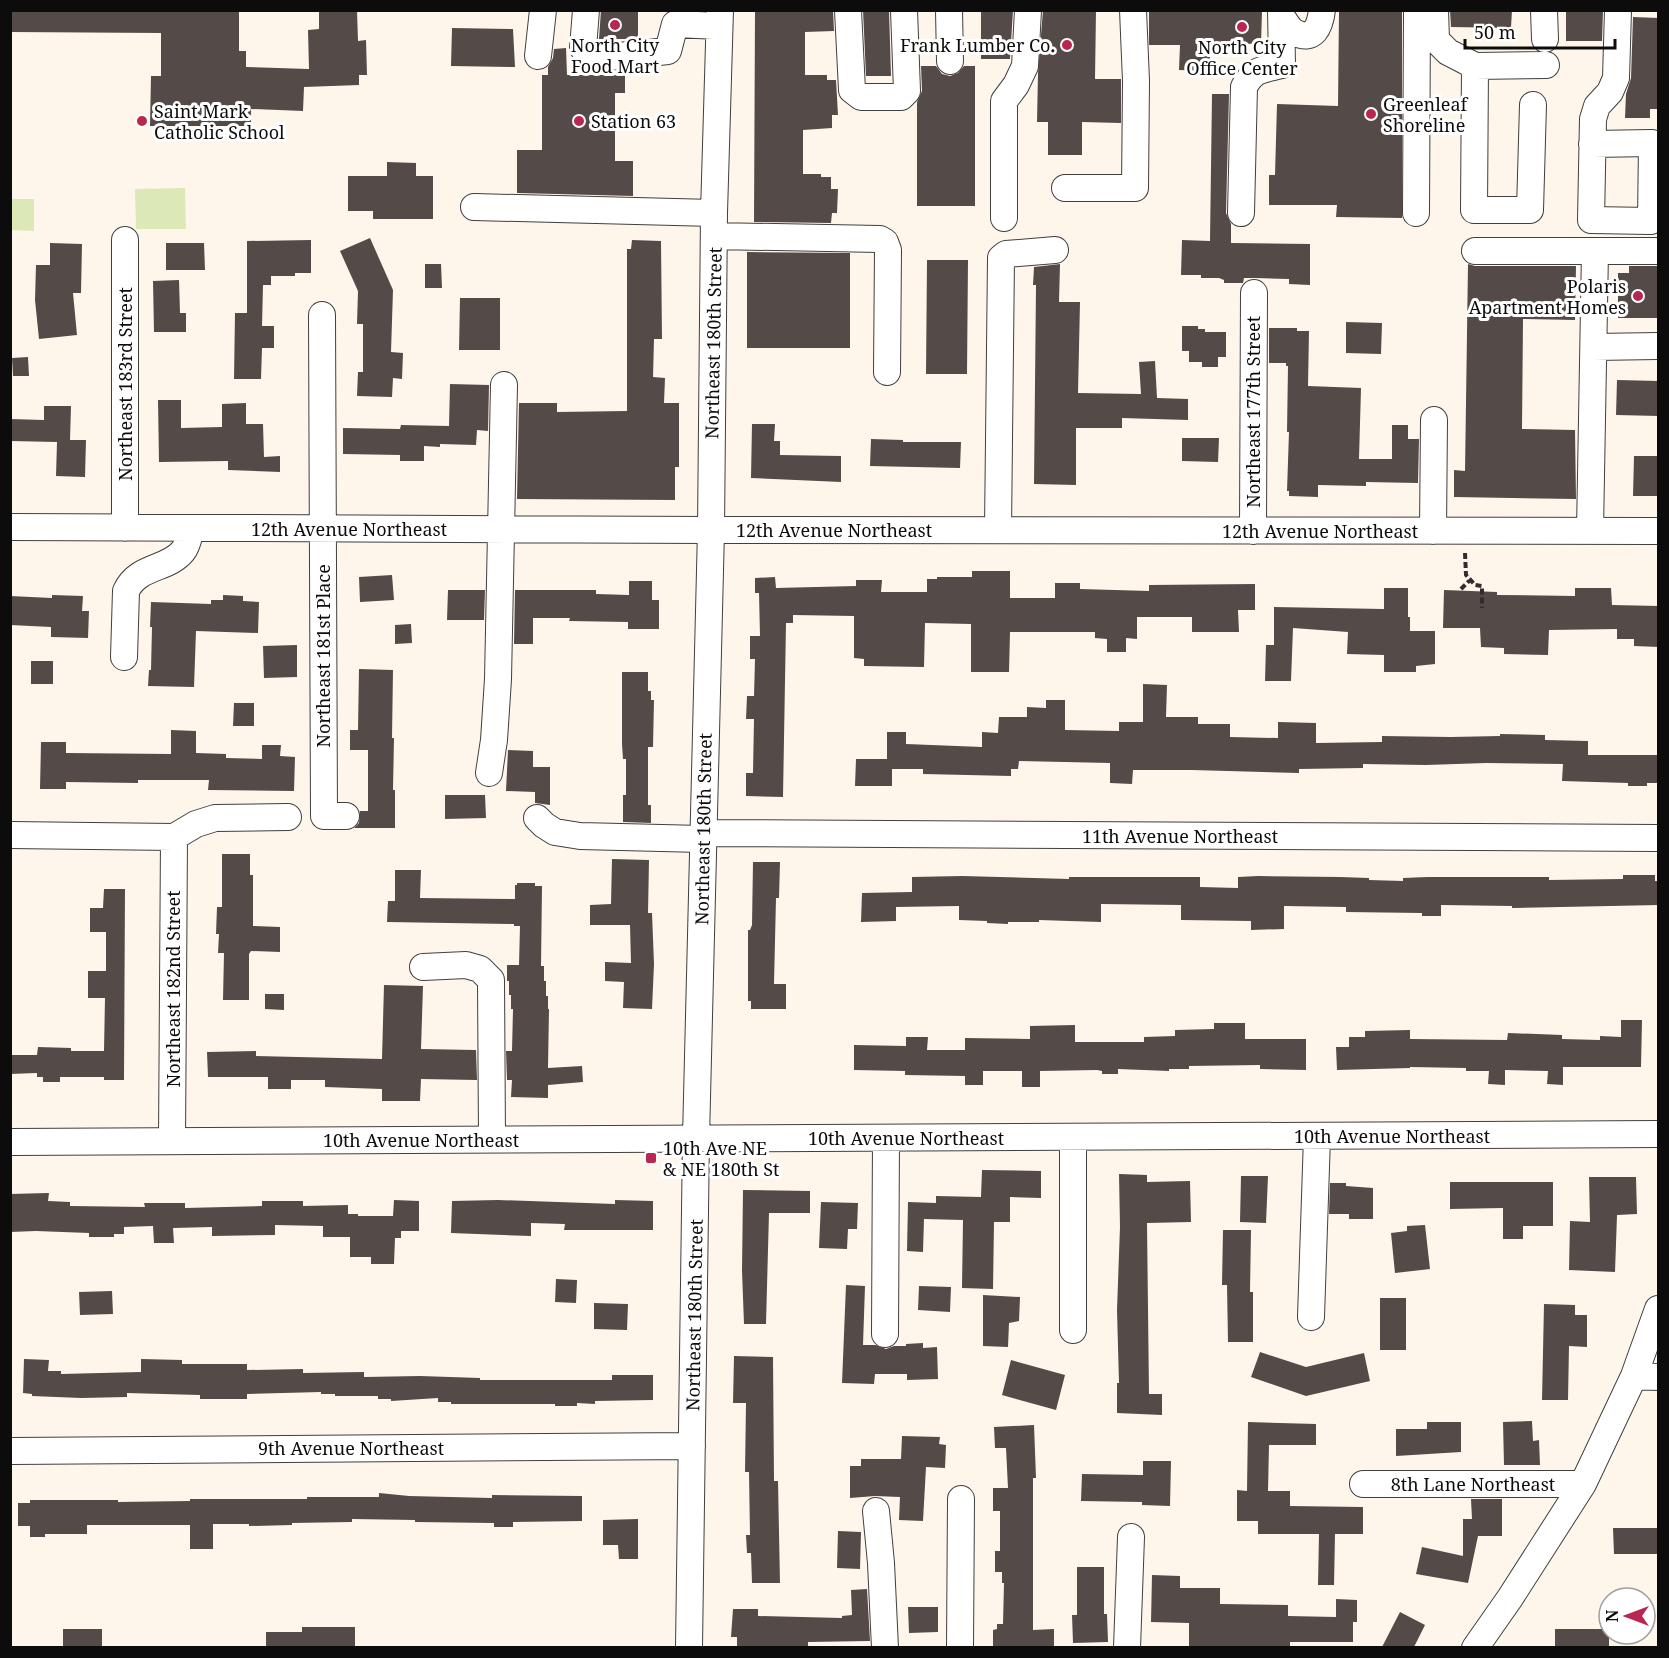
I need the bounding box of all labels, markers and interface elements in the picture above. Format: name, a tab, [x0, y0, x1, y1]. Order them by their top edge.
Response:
scale bar	[1465, 12, 1615, 50]
marker: North City Food Mart	[608, 18, 622, 32]
marker: North City Office Center	[1235, 20, 1249, 34]
text: 50 m	[1474, 20, 1516, 44]
place label: North City Food Mart	[571, 33, 660, 78]
place label: Frank Lumber Co.	[900, 33, 1055, 57]
place label: North City Office Center	[1186, 35, 1298, 80]
marker: Frank Lumber Co.	[1060, 38, 1074, 52]
place label: Greenleaf Shoreline	[1383, 92, 1469, 137]
place label: Saint Mark Catholic School	[154, 99, 285, 144]
marker: Greenleaf Shoreline	[1364, 107, 1378, 121]
place label: Station 63	[591, 109, 676, 133]
marker: Saint Mark Catholic School	[135, 114, 149, 128]
marker: Station 63	[572, 114, 586, 128]
street label: Northeast 180th Street	[699, 247, 727, 439]
place label: Polaris Apartment Homes	[1469, 274, 1626, 319]
street label: Northeast 183rd Street	[113, 287, 137, 481]
marker: Polaris Apartment Homes	[1631, 289, 1645, 303]
street label: Northeast 177th Street	[1241, 316, 1265, 508]
street label: 12th Avenue Northeast	[251, 517, 447, 541]
street label: 12th Avenue Northeast	[736, 518, 932, 542]
street label: 12th Avenue Northeast	[1222, 519, 1418, 543]
street label: Northeast 181st Place	[311, 564, 335, 748]
street label: Northeast 180th Street	[689, 733, 717, 925]
street label: 11th Avenue Northeast	[1082, 824, 1278, 848]
street label: Northeast 182nd Street	[161, 891, 185, 1088]
street label: 10th Avenue Northeast	[1294, 1124, 1490, 1148]
street label: 10th Avenue Northeast	[808, 1126, 1004, 1150]
street label: 10th Avenue Northeast	[323, 1128, 519, 1152]
place label: 10th Ave NE & NE 180th St	[663, 1136, 779, 1181]
marker: 10th Ave NE & NE 180th St	[644, 1151, 658, 1165]
street label: Northeast 180th Street	[680, 1219, 708, 1411]
street label: 9th Avenue Northeast	[258, 1436, 444, 1460]
street label: 8th Lane Northeast	[1391, 1472, 1555, 1496]
north arrow	[1597, 1586, 1657, 1646]
text: N	[1601, 1609, 1623, 1622]

